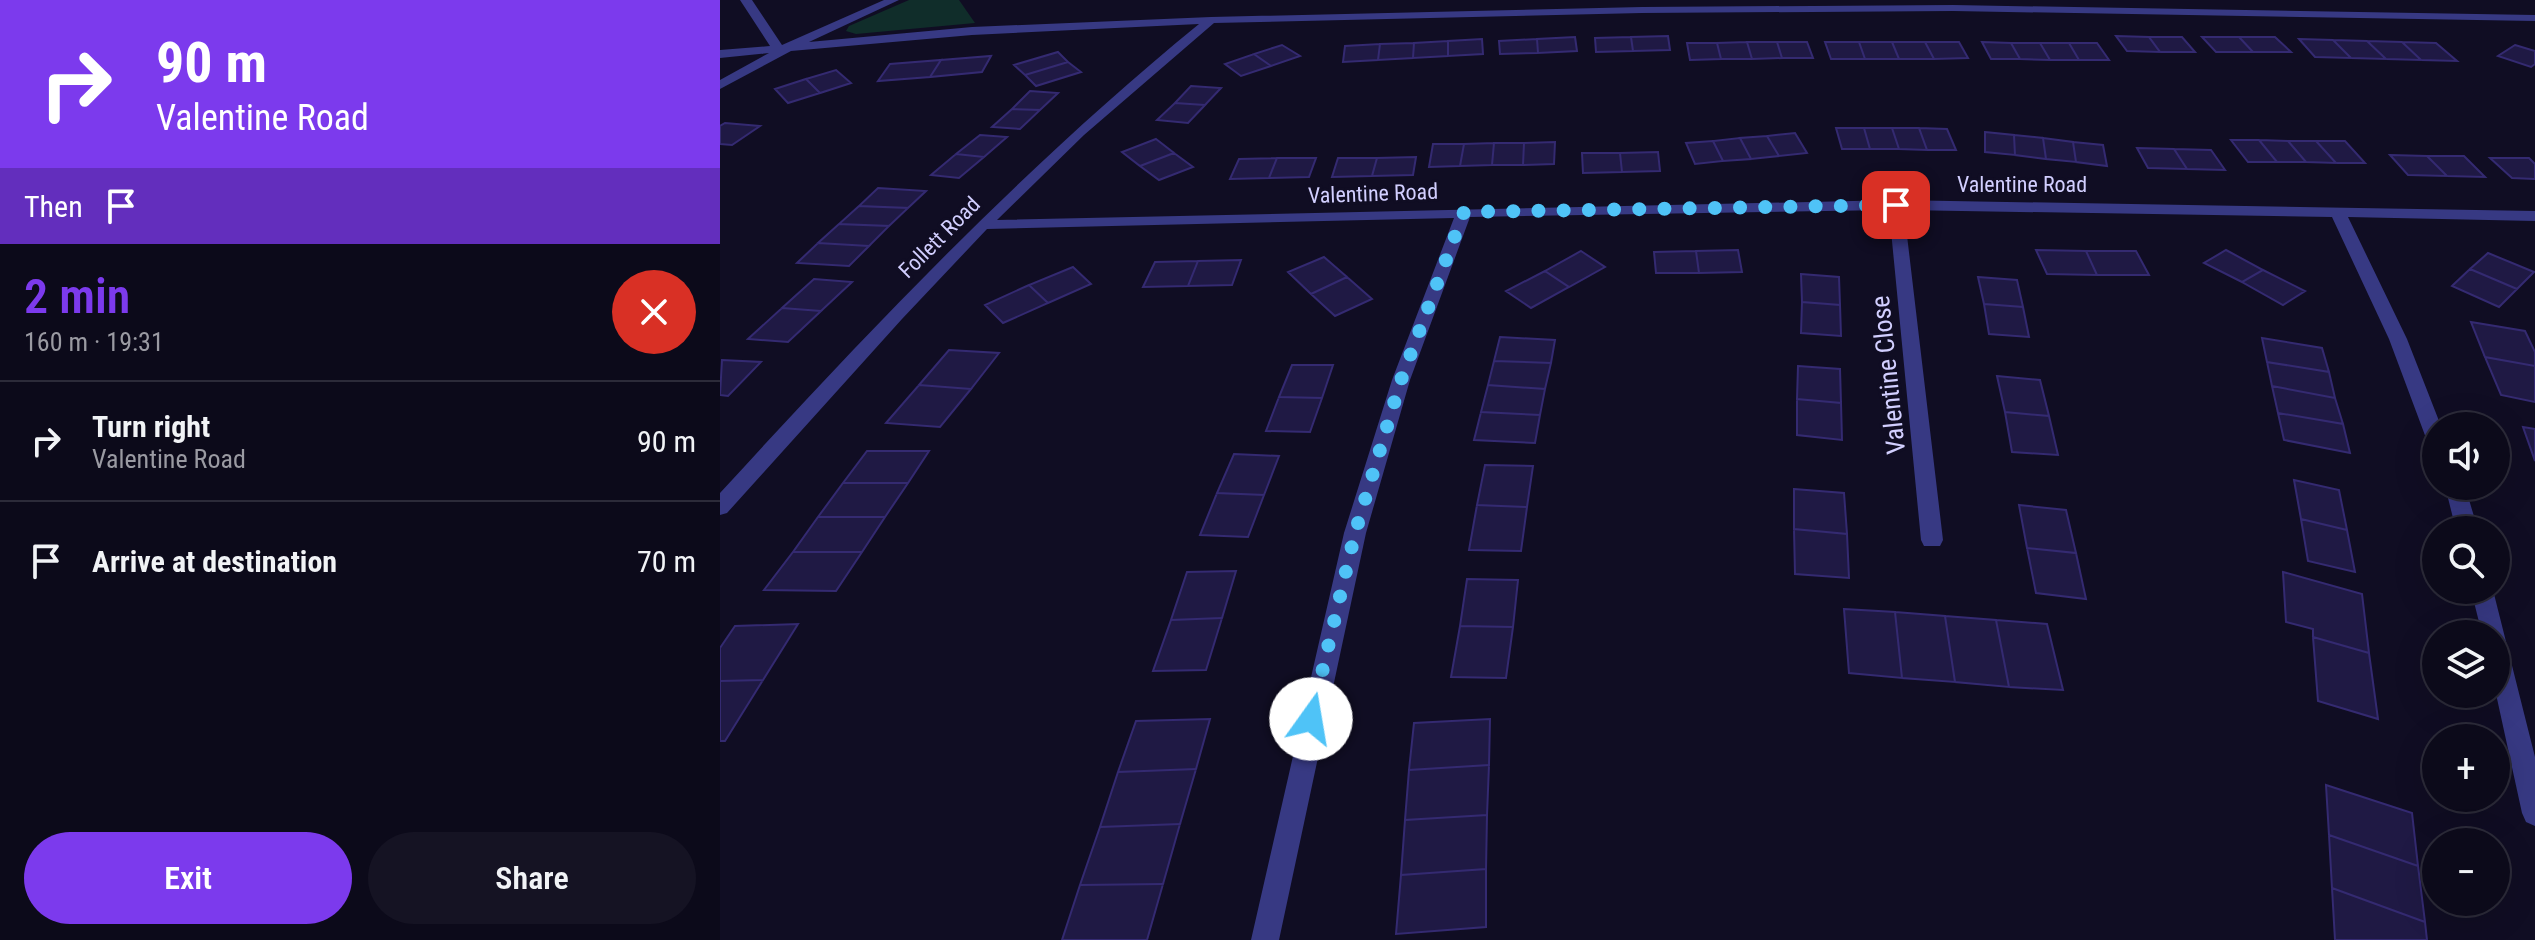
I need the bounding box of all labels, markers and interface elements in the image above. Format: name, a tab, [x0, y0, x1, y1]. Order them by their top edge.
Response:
text: 90 m	[156, 30, 267, 96]
icon: right	[24, 32, 128, 136]
text: Valentine Road	[156, 97, 369, 139]
pin	[1862, 171, 1930, 239]
street label: Valentine Road	[1957, 172, 2087, 197]
street label: Valentine Road	[1308, 179, 1438, 208]
icon: arrive	[1874, 183, 1918, 227]
icon: arrive	[99, 184, 143, 228]
text: Then	[24, 189, 83, 224]
street label: Follett Road	[894, 192, 985, 283]
text: 2 min	[24, 268, 130, 325]
button: close	[612, 270, 696, 354]
street label: Valentine Close	[1865, 294, 1911, 456]
text: 160 m · 19:31	[24, 327, 164, 357]
text: Turn right	[92, 409, 210, 444]
map controls	[2422, 412, 2510, 916]
button: sound	[2422, 412, 2510, 500]
icon: right	[24, 419, 68, 463]
text: 90 m	[637, 424, 696, 459]
text: Valentine Road	[92, 444, 246, 474]
button: search	[2422, 516, 2510, 604]
icon: arrive	[24, 539, 68, 583]
text: Arrive at destination	[92, 544, 337, 579]
text: 70 m	[637, 544, 696, 579]
button: layers	[2422, 620, 2510, 708]
position arrow	[1269, 677, 1353, 761]
button: +	[2422, 724, 2510, 812]
button: −	[2422, 828, 2510, 916]
button: Exit	[24, 832, 352, 924]
button: Share	[368, 832, 696, 924]

